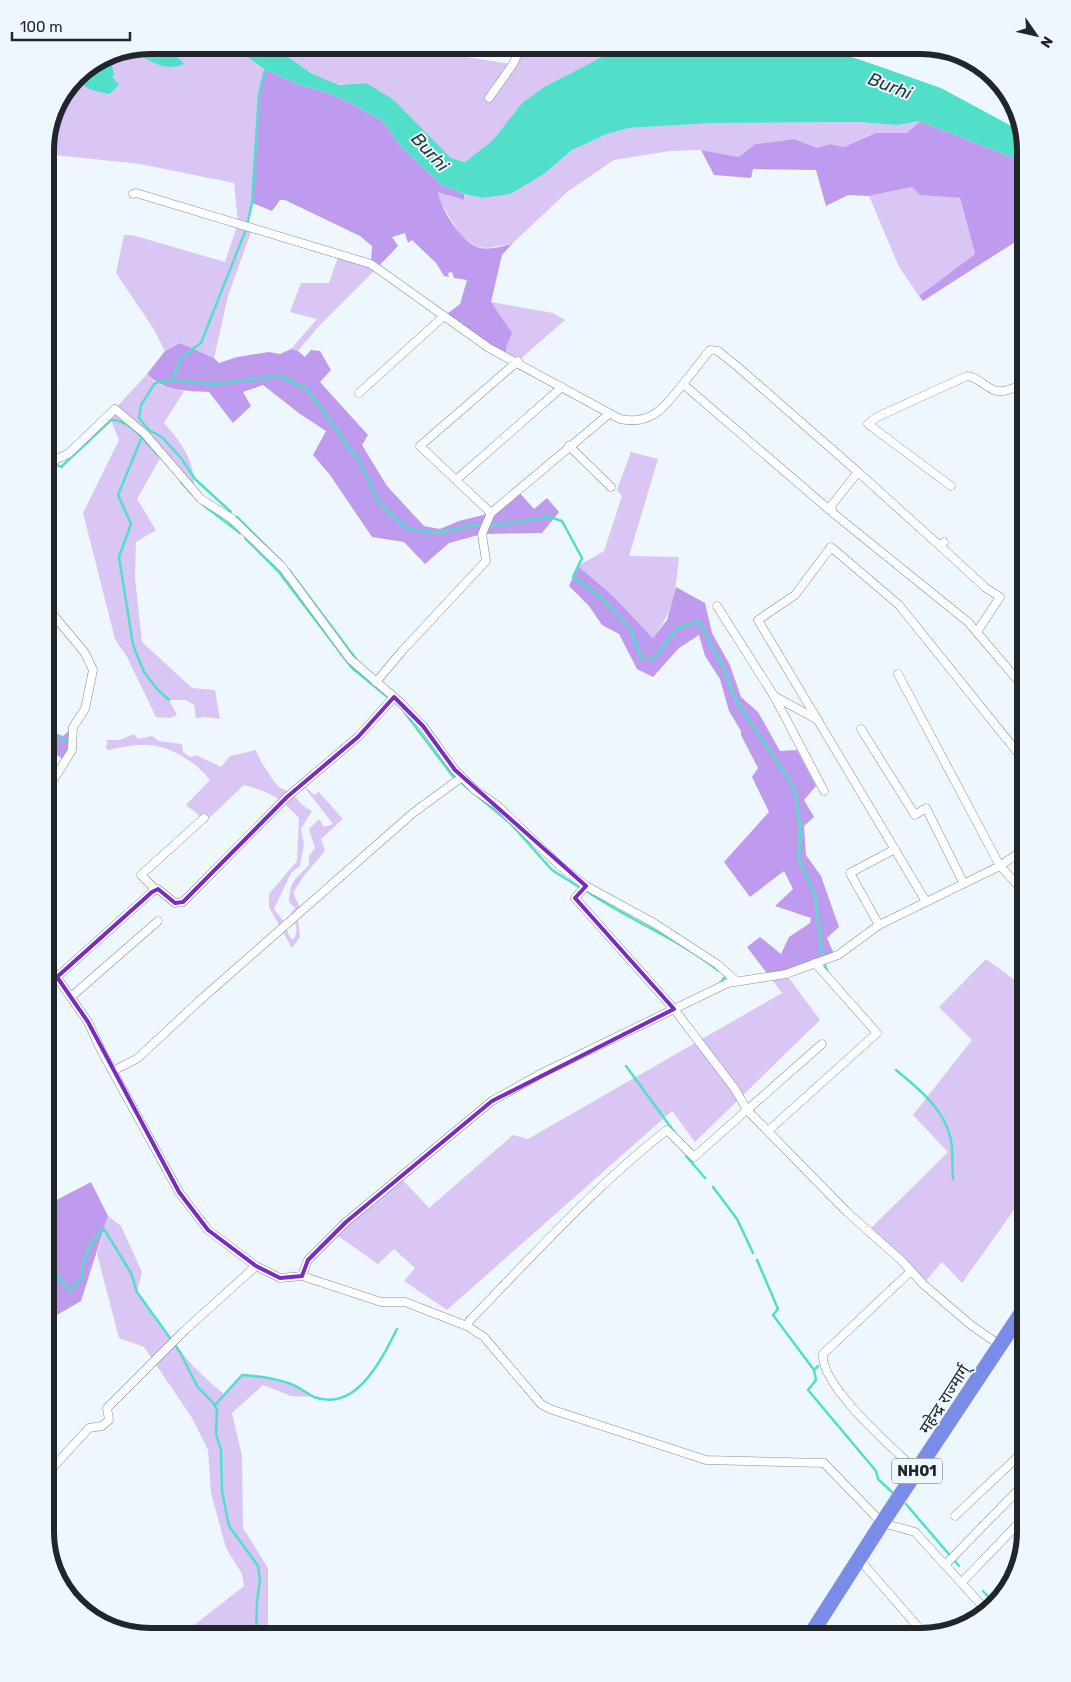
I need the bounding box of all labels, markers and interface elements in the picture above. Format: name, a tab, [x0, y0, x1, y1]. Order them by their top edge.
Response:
scale bar	[12, 10, 130, 42]
north arrow	[1011, 10, 1061, 60]
text: 100 m	[20, 18, 62, 36]
text: N	[1036, 33, 1056, 51]
water label: Burhi	[865, 68, 916, 105]
water label: Burhi	[407, 128, 454, 176]
street label: महेन्द्र राज्मार्ग्	[915, 1359, 976, 1438]
road number: NH01	[892, 1458, 942, 1484]

